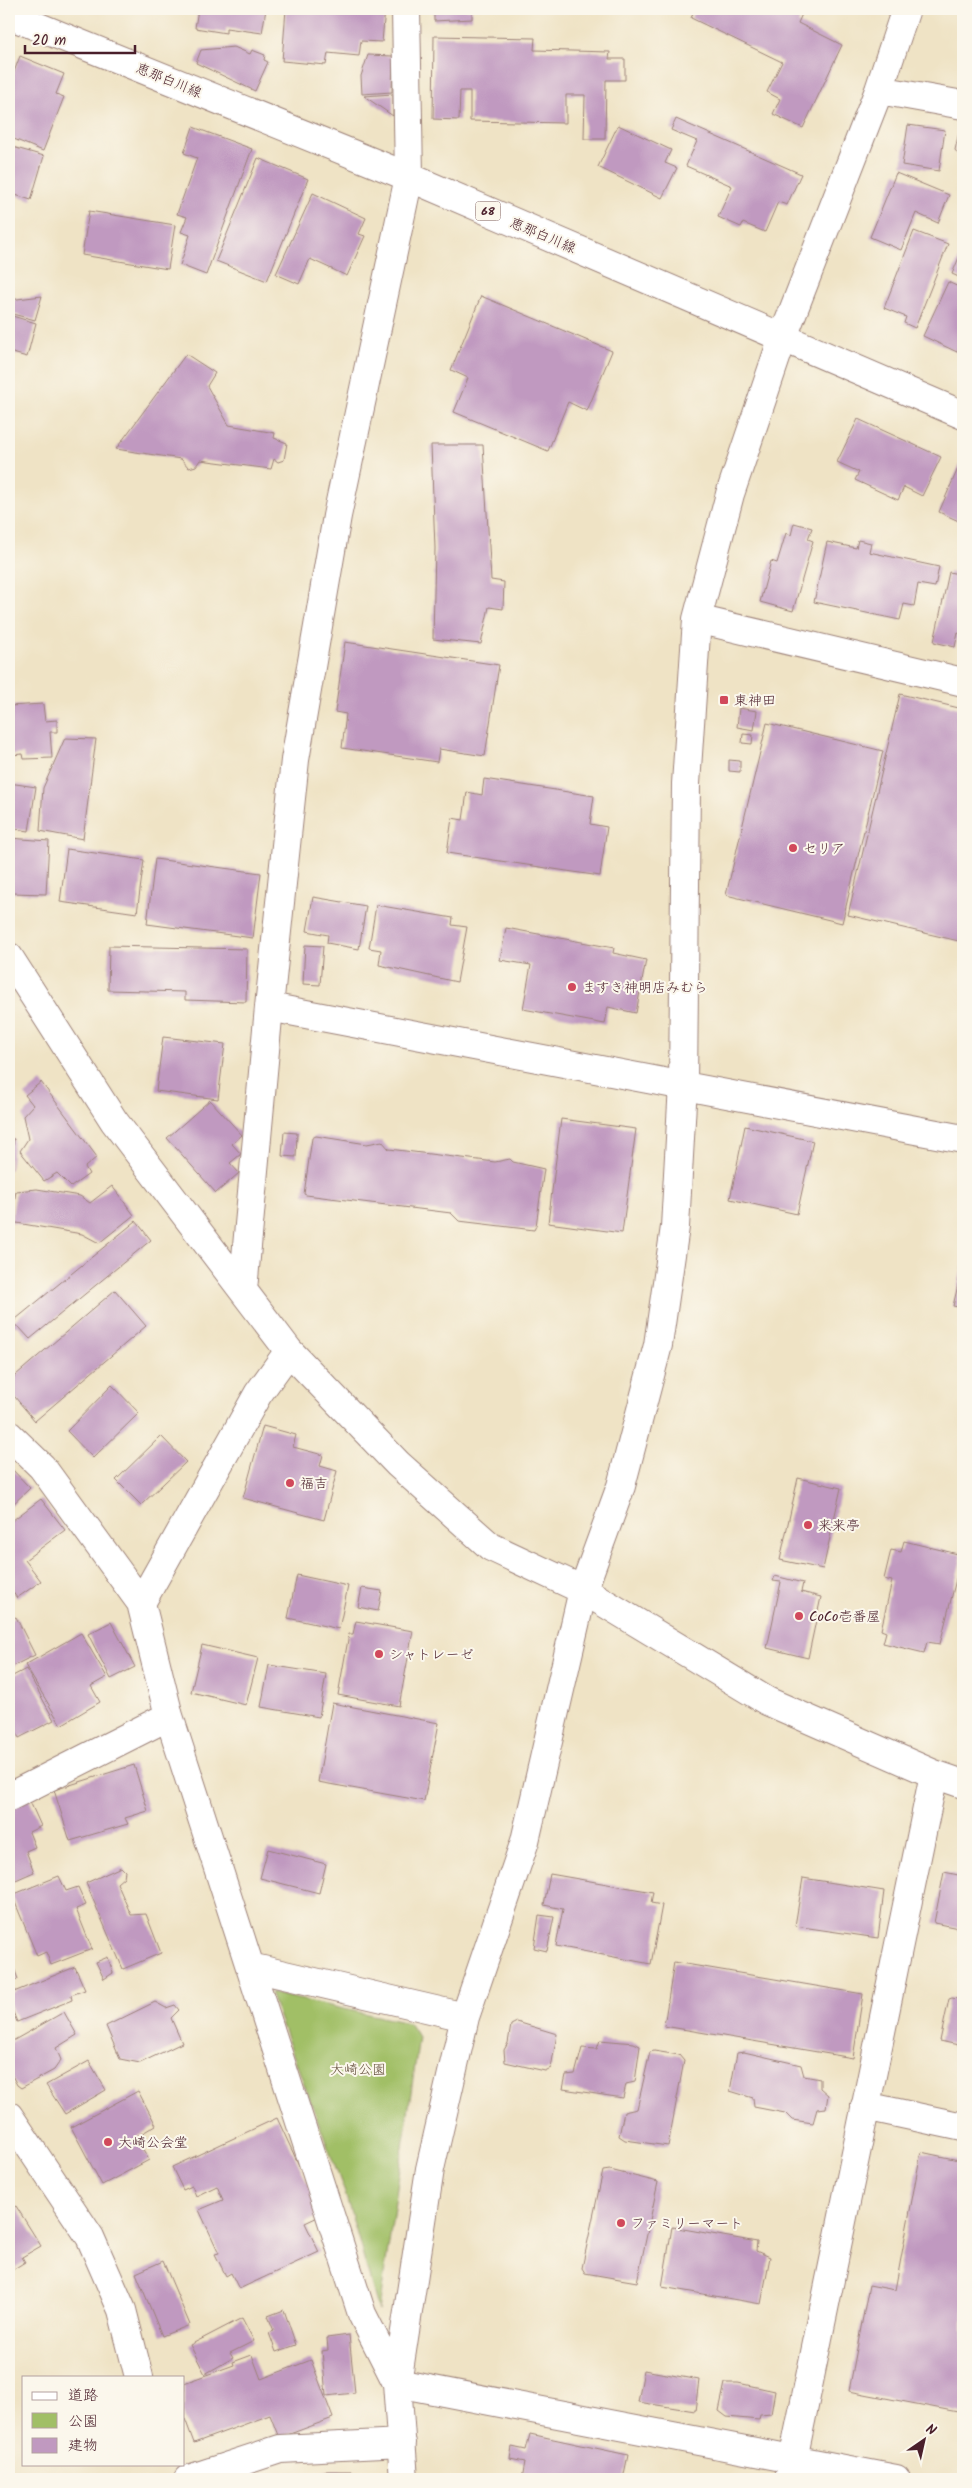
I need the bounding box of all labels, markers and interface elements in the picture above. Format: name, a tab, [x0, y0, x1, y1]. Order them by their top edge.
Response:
scale bar	[25, 22, 135, 54]
text: 20 m	[32, 29, 66, 53]
street label: 恵那白川線	[132, 58, 205, 104]
road number: 68	[476, 202, 500, 220]
street label: 恵那白川線	[506, 212, 579, 260]
place label: 東神田	[734, 690, 776, 712]
marker: 東神田	[718, 694, 730, 706]
place label: セリア	[803, 838, 845, 860]
marker: セリア	[787, 842, 799, 854]
place label: ますき神明店みむら	[582, 977, 708, 999]
marker: ますき神明店みむら	[566, 981, 578, 993]
place label: 福吉	[300, 1473, 328, 1495]
marker: 福吉	[284, 1477, 296, 1489]
place label: 来来亭	[818, 1515, 860, 1537]
marker: 来来亭	[802, 1519, 814, 1531]
place label: CoCo壱番屋	[809, 1606, 880, 1628]
marker: CoCo壱番屋	[793, 1610, 805, 1622]
place label: シャトレーゼ	[389, 1644, 474, 1666]
marker: シャトレーゼ	[373, 1648, 385, 1660]
park label: 大崎公園	[330, 2059, 386, 2081]
place label: 大崎公会堂	[118, 2132, 188, 2154]
marker: 大崎公会堂	[102, 2136, 114, 2148]
place label: ファミリーマート	[631, 2213, 743, 2235]
marker: ファミリーマート	[615, 2217, 627, 2229]
legend	[22, 2376, 185, 2466]
text: 道路	[68, 2384, 98, 2408]
text: 公園	[68, 2410, 98, 2434]
north arrow	[900, 2416, 950, 2466]
text: N	[921, 2418, 941, 2442]
text: 建物	[68, 2434, 98, 2458]

